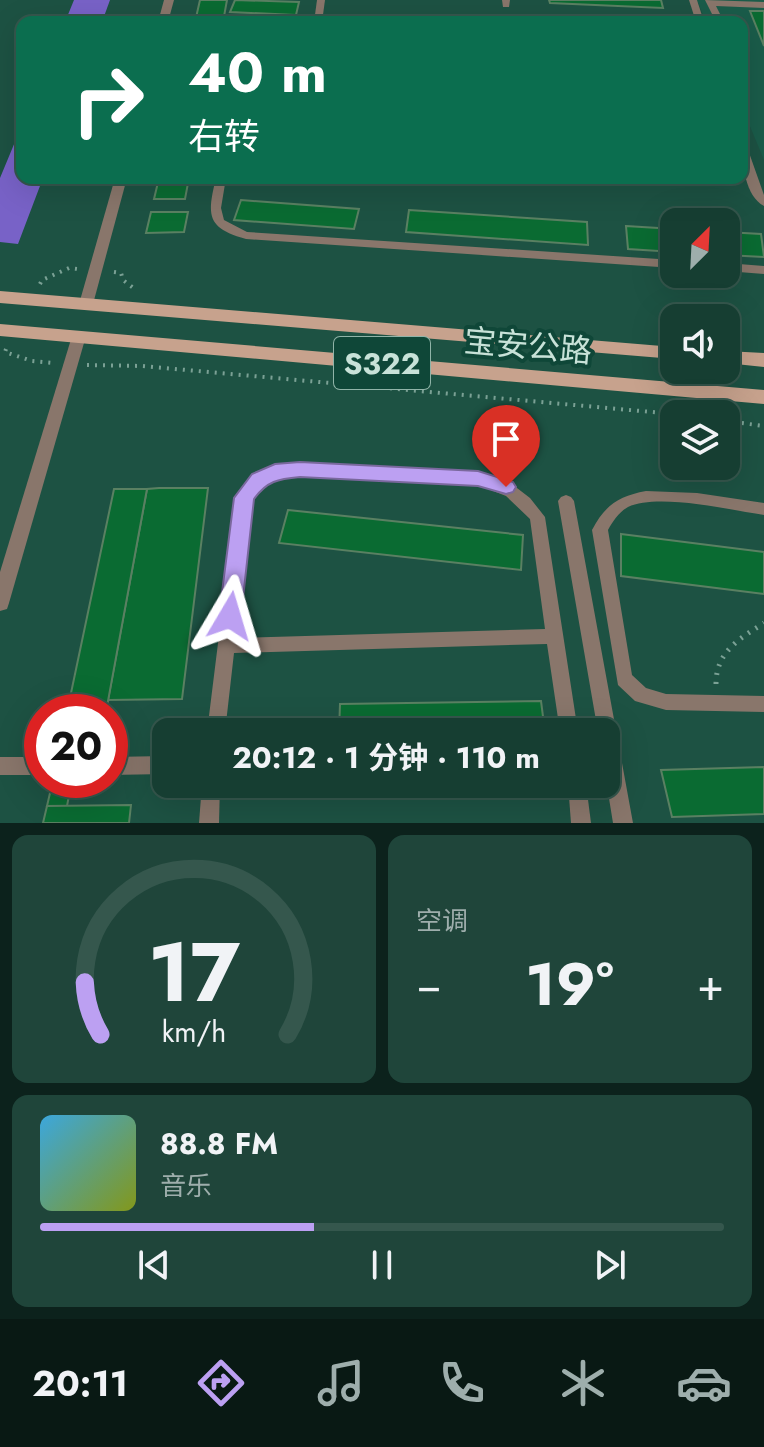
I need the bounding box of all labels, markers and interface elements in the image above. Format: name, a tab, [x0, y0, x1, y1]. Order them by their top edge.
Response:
text: 40 m	[188, 32, 327, 113]
icon: right	[56, 48, 160, 152]
text: 右转	[188, 110, 260, 162]
north arrow	[660, 208, 740, 288]
map controls	[660, 208, 740, 480]
button: sound	[660, 304, 740, 384]
street label: 宝安公路	[462, 318, 594, 374]
road number: S322	[334, 337, 430, 389]
button: layers	[660, 400, 740, 480]
pin	[472, 405, 540, 487]
icon: arrive	[484, 417, 528, 461]
position arrow	[188, 574, 272, 658]
speed limit sign: 20	[24, 694, 128, 798]
text: 20:12 · 1 分钟 · 110 m	[232, 736, 540, 779]
text: 空调	[416, 902, 468, 940]
text: 17	[148, 912, 240, 1032]
text: 19°	[525, 941, 614, 1028]
text: −	[416, 953, 442, 1017]
text: +	[697, 953, 724, 1017]
text: km/h	[162, 1011, 226, 1053]
text: 88.8 FM	[160, 1122, 278, 1165]
text: 音乐	[160, 1167, 212, 1205]
icon: previous	[132, 1243, 176, 1287]
icon: pause	[360, 1243, 404, 1287]
icon: next	[588, 1243, 632, 1287]
icon: directions	[193, 1355, 249, 1411]
icon: music	[313, 1355, 369, 1411]
icon: phone	[434, 1355, 490, 1411]
icon: climate	[555, 1355, 611, 1411]
icon: car	[676, 1355, 732, 1411]
text: 20:11	[32, 1357, 128, 1409]

